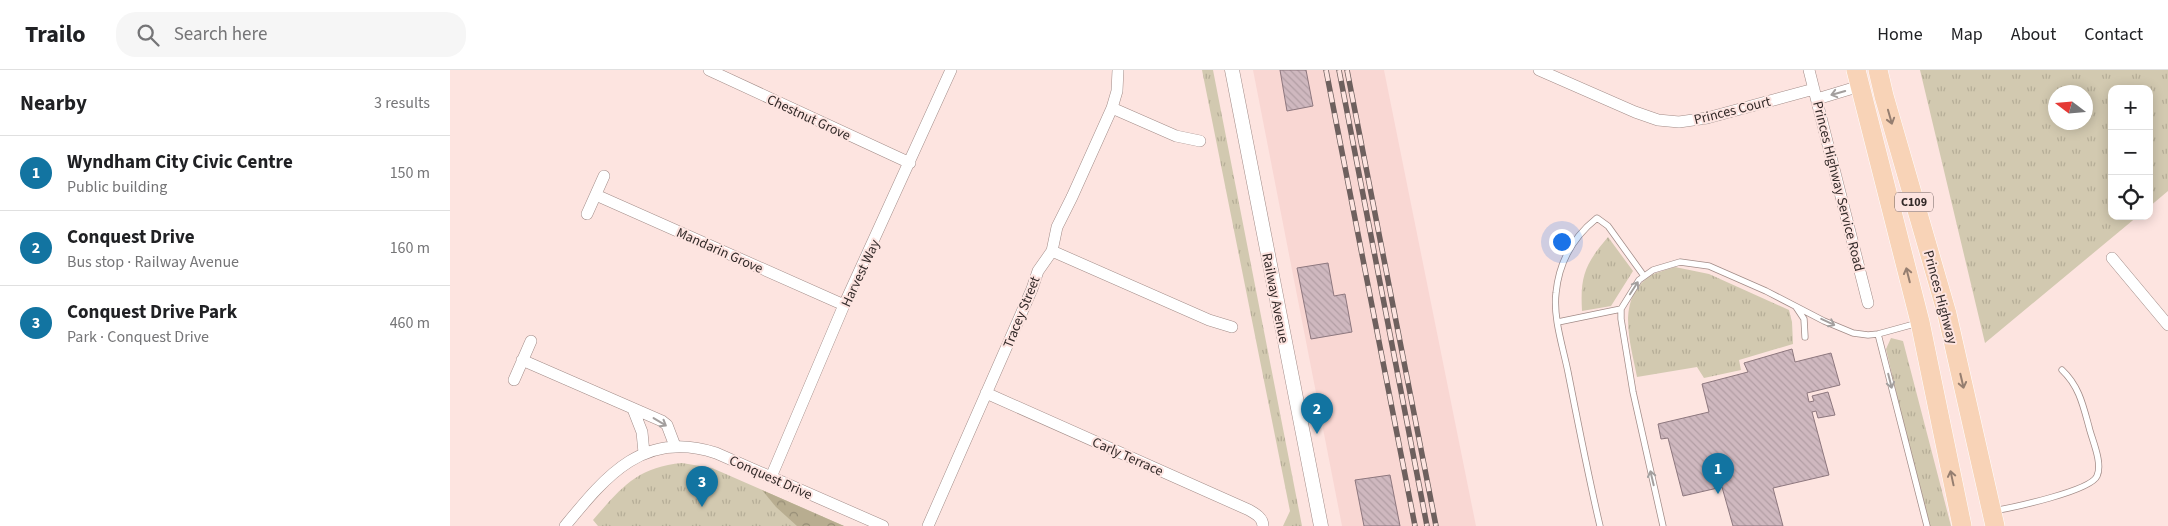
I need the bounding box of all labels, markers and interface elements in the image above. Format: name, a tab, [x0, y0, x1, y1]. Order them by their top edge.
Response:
search box	[116, 12, 466, 57]
text: Trailo	[25, 17, 86, 52]
icon: search	[134, 21, 162, 49]
text: Search here	[174, 21, 267, 48]
text: Home	[1877, 22, 1923, 47]
text: Map	[1951, 22, 1983, 47]
text: About	[2011, 22, 2056, 47]
text: Contact	[2084, 22, 2143, 47]
north arrow	[2048, 85, 2093, 130]
map controls	[2108, 85, 2153, 220]
button: +	[2108, 85, 2153, 130]
text: Nearby	[20, 88, 87, 118]
one-way arrow	[1831, 88, 1847, 98]
street label: Chestnut Grove	[764, 90, 854, 146]
text: 3 results	[374, 92, 430, 114]
street label: Princes Court	[1692, 92, 1773, 130]
street label: Princes Highway Service Road	[1807, 99, 1869, 273]
one-way arrow	[1886, 109, 1895, 125]
button: −	[2108, 130, 2153, 175]
text: Wyndham City Civic Centre	[67, 149, 293, 176]
text: 1	[32, 162, 40, 184]
text: 150 m	[390, 162, 430, 184]
button: locate	[2108, 175, 2153, 220]
text: Public building	[67, 176, 167, 198]
road number: C109	[1895, 192, 1933, 212]
street label: Mandarin Grove	[673, 223, 766, 279]
text: Conquest Drive	[67, 224, 195, 251]
your location	[1549, 229, 1575, 255]
street label: Harvest Way	[837, 236, 885, 310]
text: 2	[32, 237, 40, 259]
text: 160 m	[390, 237, 430, 259]
street label: Princes Highway	[1918, 248, 1962, 347]
text: Bus stop · Railway Avenue	[67, 251, 239, 273]
street label: Railway Avenue	[1256, 251, 1294, 345]
one-way arrow	[1903, 268, 1912, 284]
street label: Tracey Street	[998, 273, 1046, 351]
one-way arrow	[1629, 281, 1639, 295]
text: Conquest Drive Park	[67, 299, 237, 326]
text: 3	[32, 312, 40, 334]
text: 460 m	[390, 312, 430, 334]
one-way arrow	[1820, 317, 1835, 327]
text: Park · Conquest Drive	[67, 326, 209, 348]
one-way arrow	[1958, 372, 1967, 388]
one-way arrow	[1886, 373, 1895, 389]
pin: 2	[1301, 393, 1333, 434]
one-way arrow	[653, 416, 667, 427]
street label: Carly Terrace	[1089, 432, 1166, 481]
street label: Conquest Drive	[726, 451, 815, 505]
pin: 1	[1702, 453, 1734, 494]
pin: 3	[686, 466, 718, 507]
one-way arrow	[1647, 471, 1656, 487]
one-way arrow	[1947, 471, 1957, 487]

